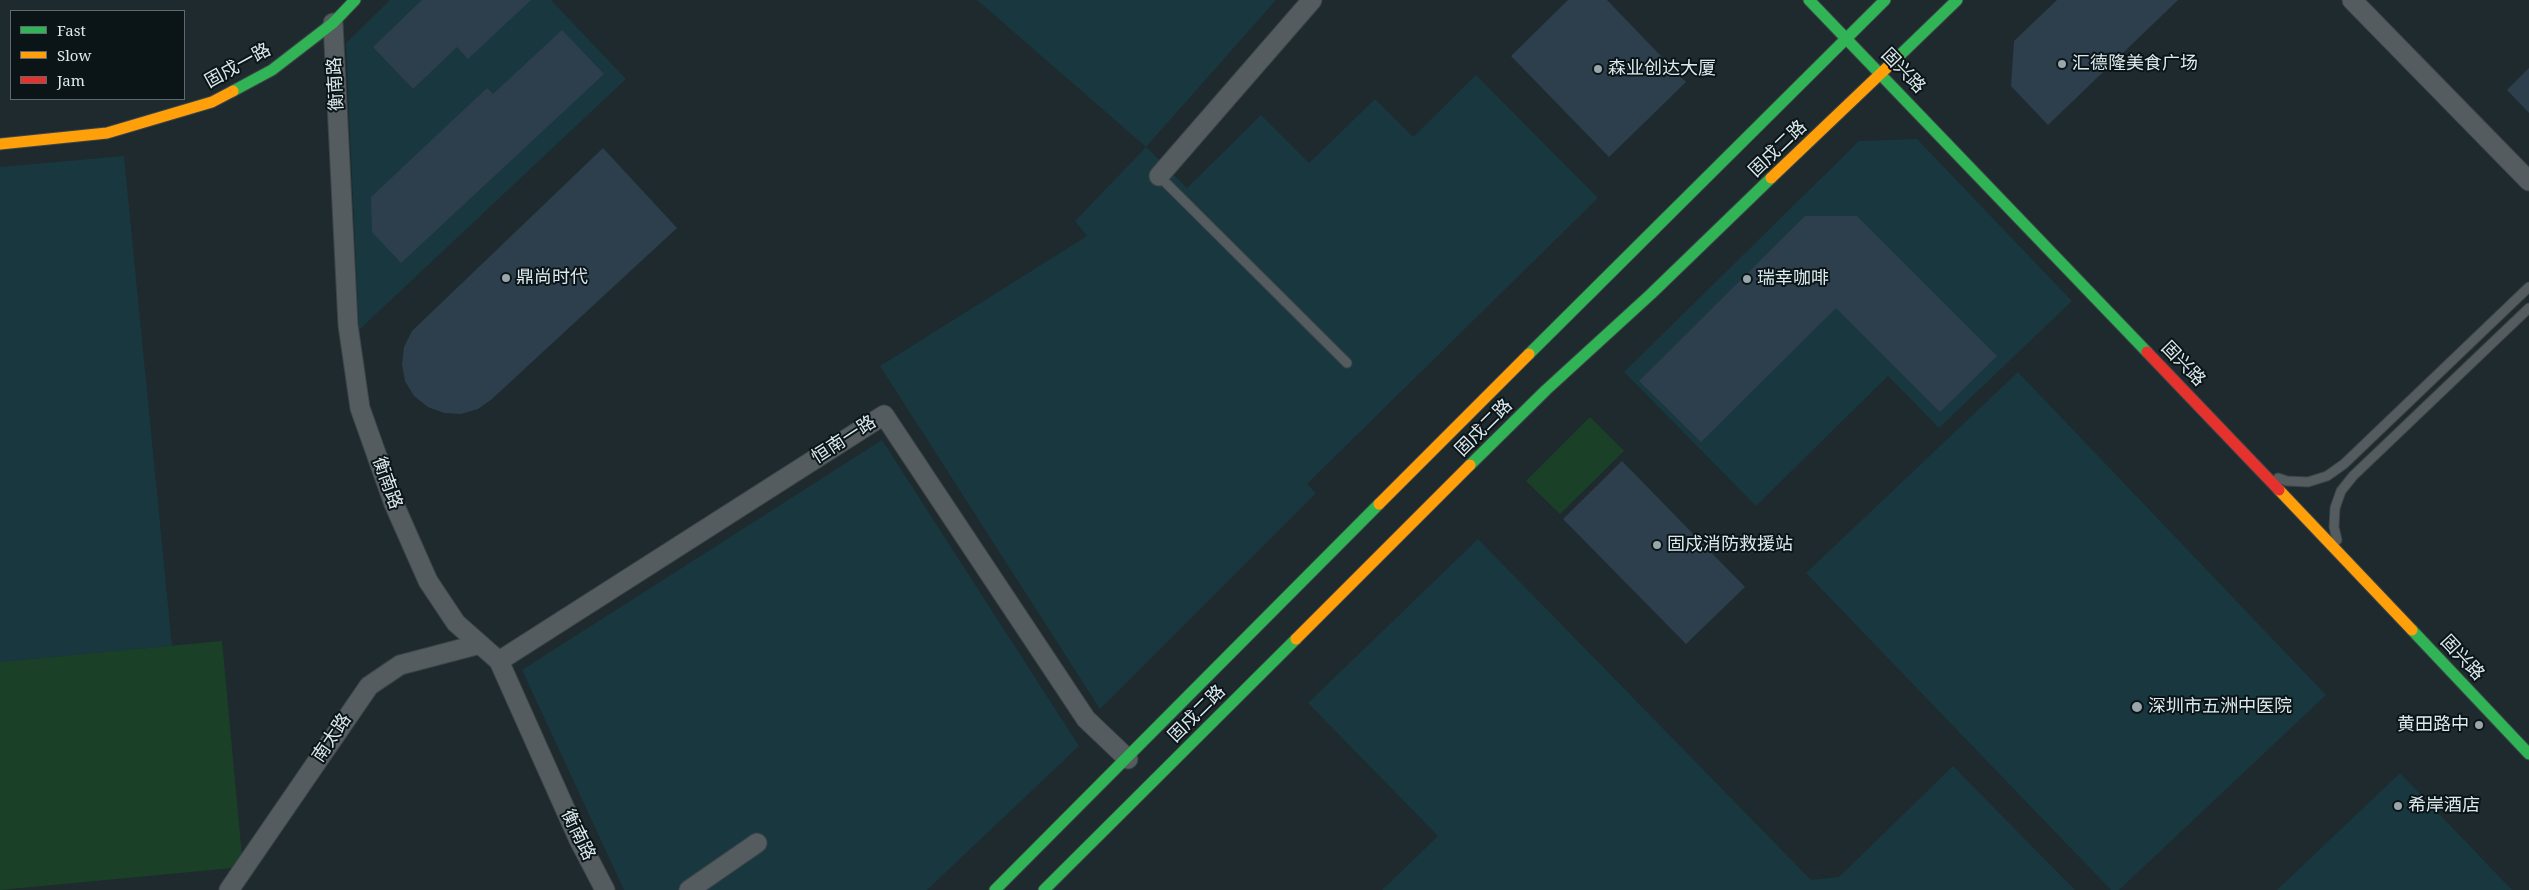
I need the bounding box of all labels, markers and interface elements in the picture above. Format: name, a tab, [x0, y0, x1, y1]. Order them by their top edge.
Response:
legend	[10, 10, 185, 100]
text: Fast	[57, 20, 86, 40]
street label: 固戍一路	[201, 39, 275, 93]
street label: 固兴路	[1876, 44, 1930, 98]
text: Slow	[57, 45, 91, 65]
place label: 汇德隆美食广场	[2072, 53, 2198, 75]
street label: 衡南路	[324, 56, 348, 112]
place label: 森业创达大厦	[1608, 58, 1716, 80]
marker: 汇德隆美食广场	[2056, 58, 2068, 70]
marker: 森业创达大厦	[1592, 63, 1604, 75]
text: Jam	[57, 70, 85, 90]
street label: 固戍二路	[1745, 116, 1811, 182]
place label: 鼎尚时代	[516, 267, 588, 289]
place label: 瑞幸咖啡	[1757, 268, 1829, 290]
marker: 鼎尚时代	[500, 272, 512, 284]
marker: 瑞幸咖啡	[1741, 273, 1753, 285]
street label: 固兴路	[2156, 337, 2210, 391]
street label: 固戍二路	[1451, 395, 1517, 461]
street label: 恒南一路	[808, 411, 880, 469]
street label: 衡南路	[368, 454, 406, 512]
place label: 固戍消防救援站	[1667, 534, 1793, 556]
marker: 固戍消防救援站	[1651, 539, 1663, 551]
street label: 固兴路	[2436, 631, 2488, 685]
street label: 固戍二路	[1164, 681, 1230, 747]
place label: 深圳市五洲中医院	[2148, 696, 2292, 718]
marker: 深圳市五洲中医院	[2130, 700, 2144, 714]
street label: 南太路	[308, 710, 356, 766]
place label: 黄田路中	[2397, 714, 2469, 736]
marker: 黄田路中	[2473, 719, 2485, 731]
place label: 希岸酒店	[2408, 795, 2480, 817]
marker: 希岸酒店	[2392, 800, 2404, 812]
street label: 衡南路	[556, 806, 600, 864]

